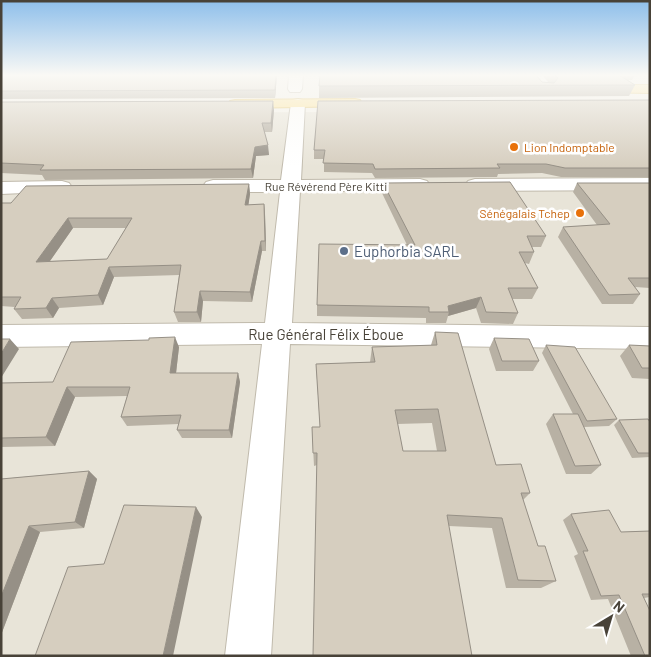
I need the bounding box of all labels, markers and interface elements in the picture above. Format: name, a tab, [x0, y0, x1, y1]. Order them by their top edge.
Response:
place label: Lion Indomptable	[524, 140, 615, 154]
marker: Lion Indomptable	[508, 141, 520, 153]
street label: Rue Révérend Père Kitti	[265, 179, 387, 193]
place label: Sénégalais Tchep	[480, 206, 570, 220]
marker: Sénégalais Tchep	[574, 207, 586, 219]
place label: Euphorbia SARL	[354, 242, 459, 260]
marker: Euphorbia SARL	[338, 245, 350, 257]
street label: Rue Général Félix Éboue	[248, 325, 404, 343]
north arrow	[586, 592, 636, 642]
text: N	[610, 597, 628, 616]

